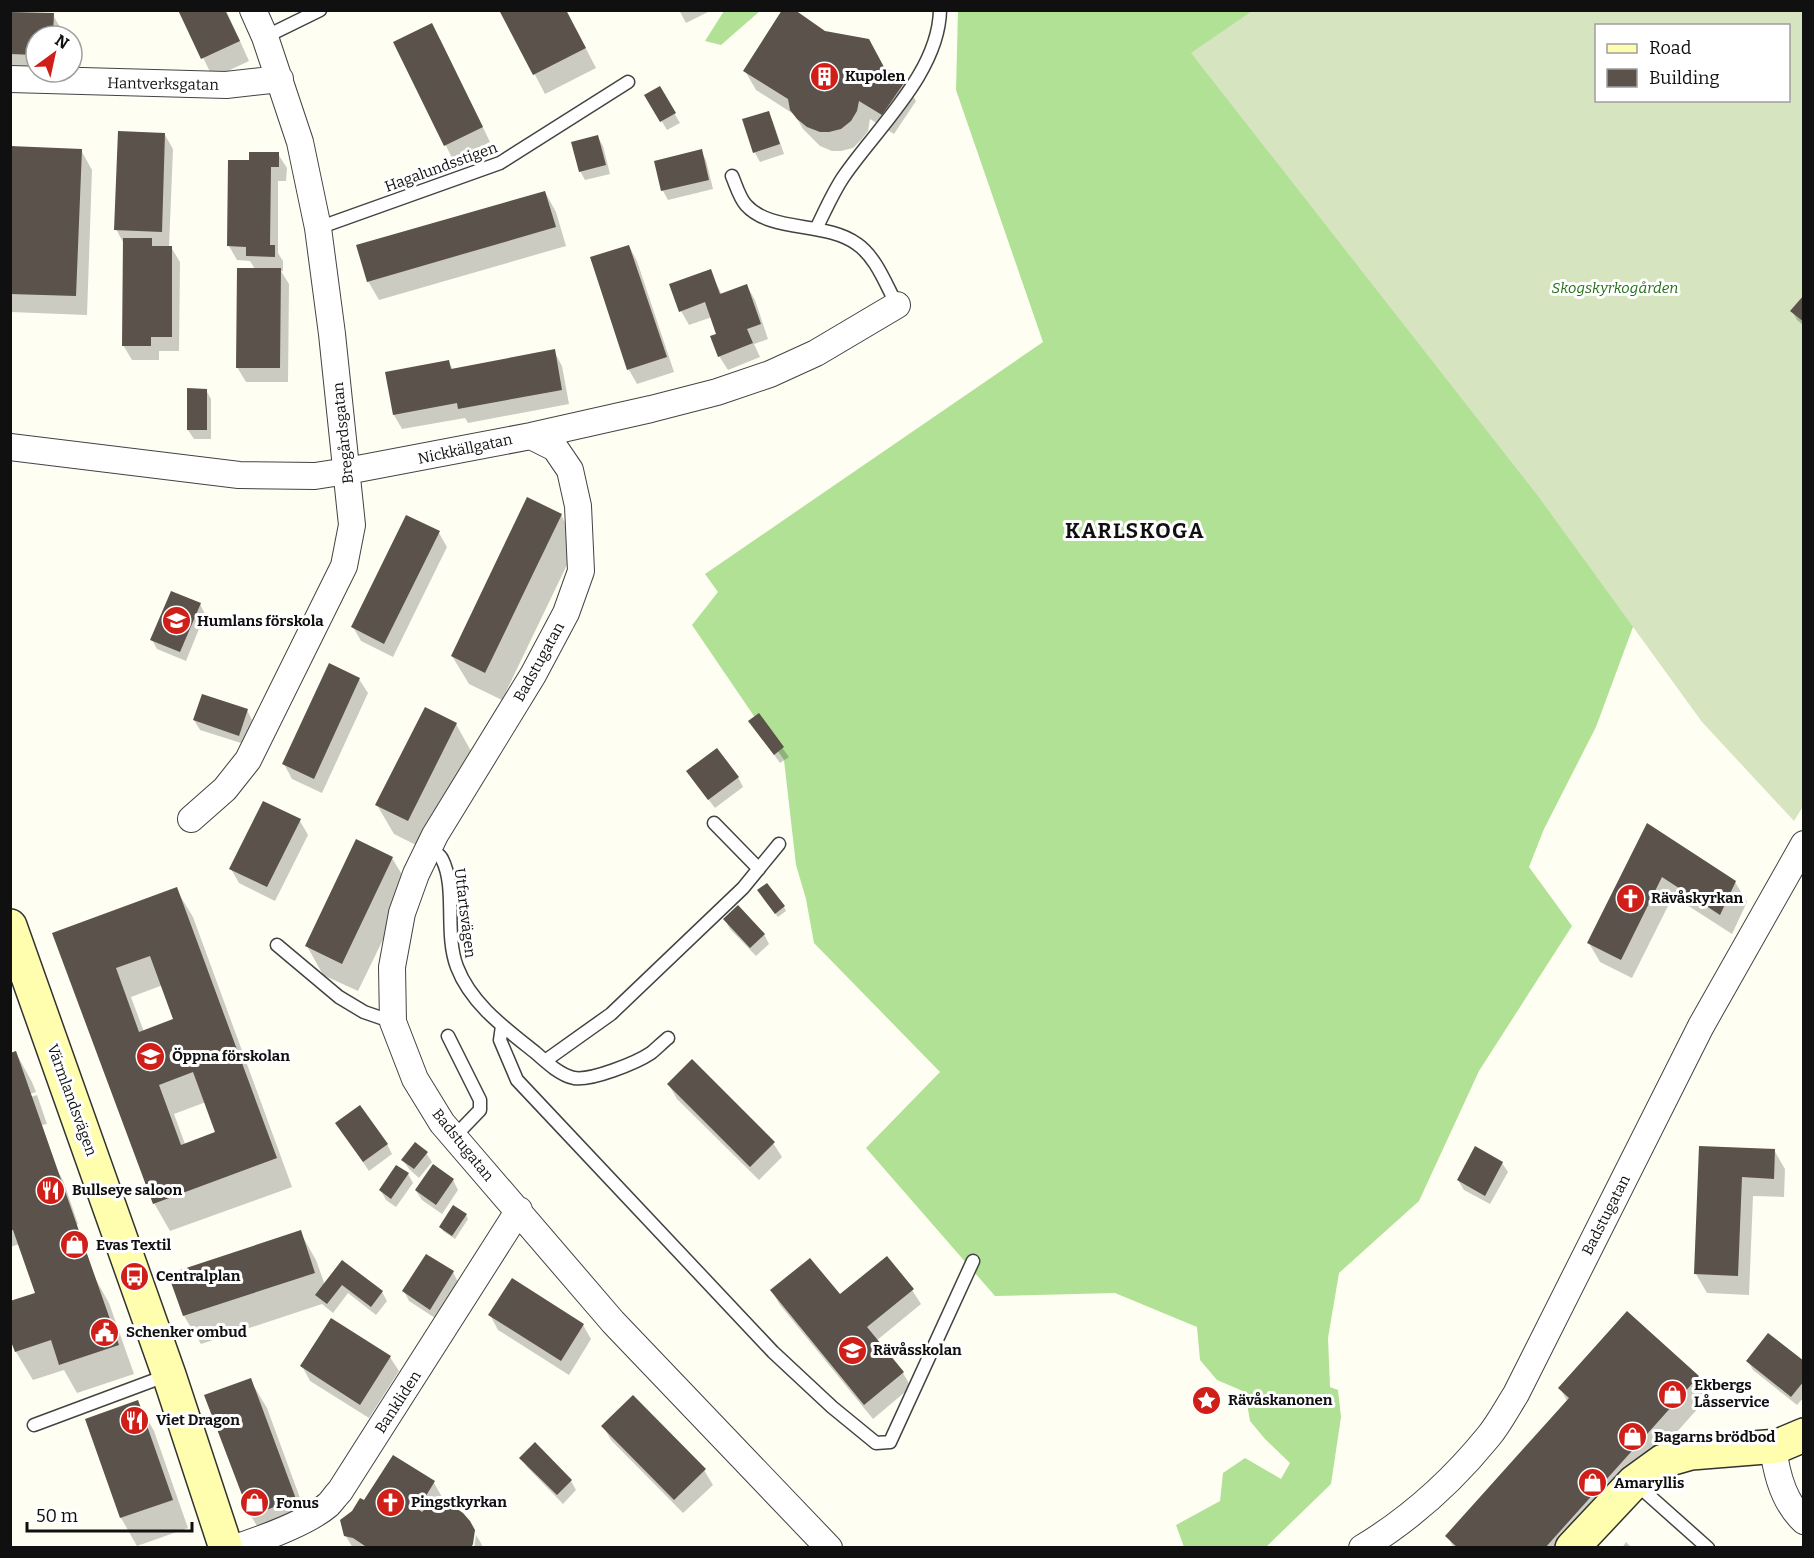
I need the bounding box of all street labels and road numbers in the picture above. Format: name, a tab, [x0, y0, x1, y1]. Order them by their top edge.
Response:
street label: Hantverksgatan	[107, 74, 219, 94]
street label: Hagalundsstigen	[382, 138, 500, 196]
street label: Bregårdsgatan	[329, 381, 357, 485]
street label: Nickkällgatan	[416, 430, 514, 468]
street label: Badstugatan	[510, 619, 568, 705]
street label: Utfartsvägen	[451, 867, 480, 959]
street label: Värmlandsvägen	[43, 1042, 101, 1159]
street label: Badstugatan	[428, 1105, 498, 1185]
street label: Badstugatan	[1578, 1171, 1634, 1258]
street label: Bankliden	[371, 1367, 425, 1437]

